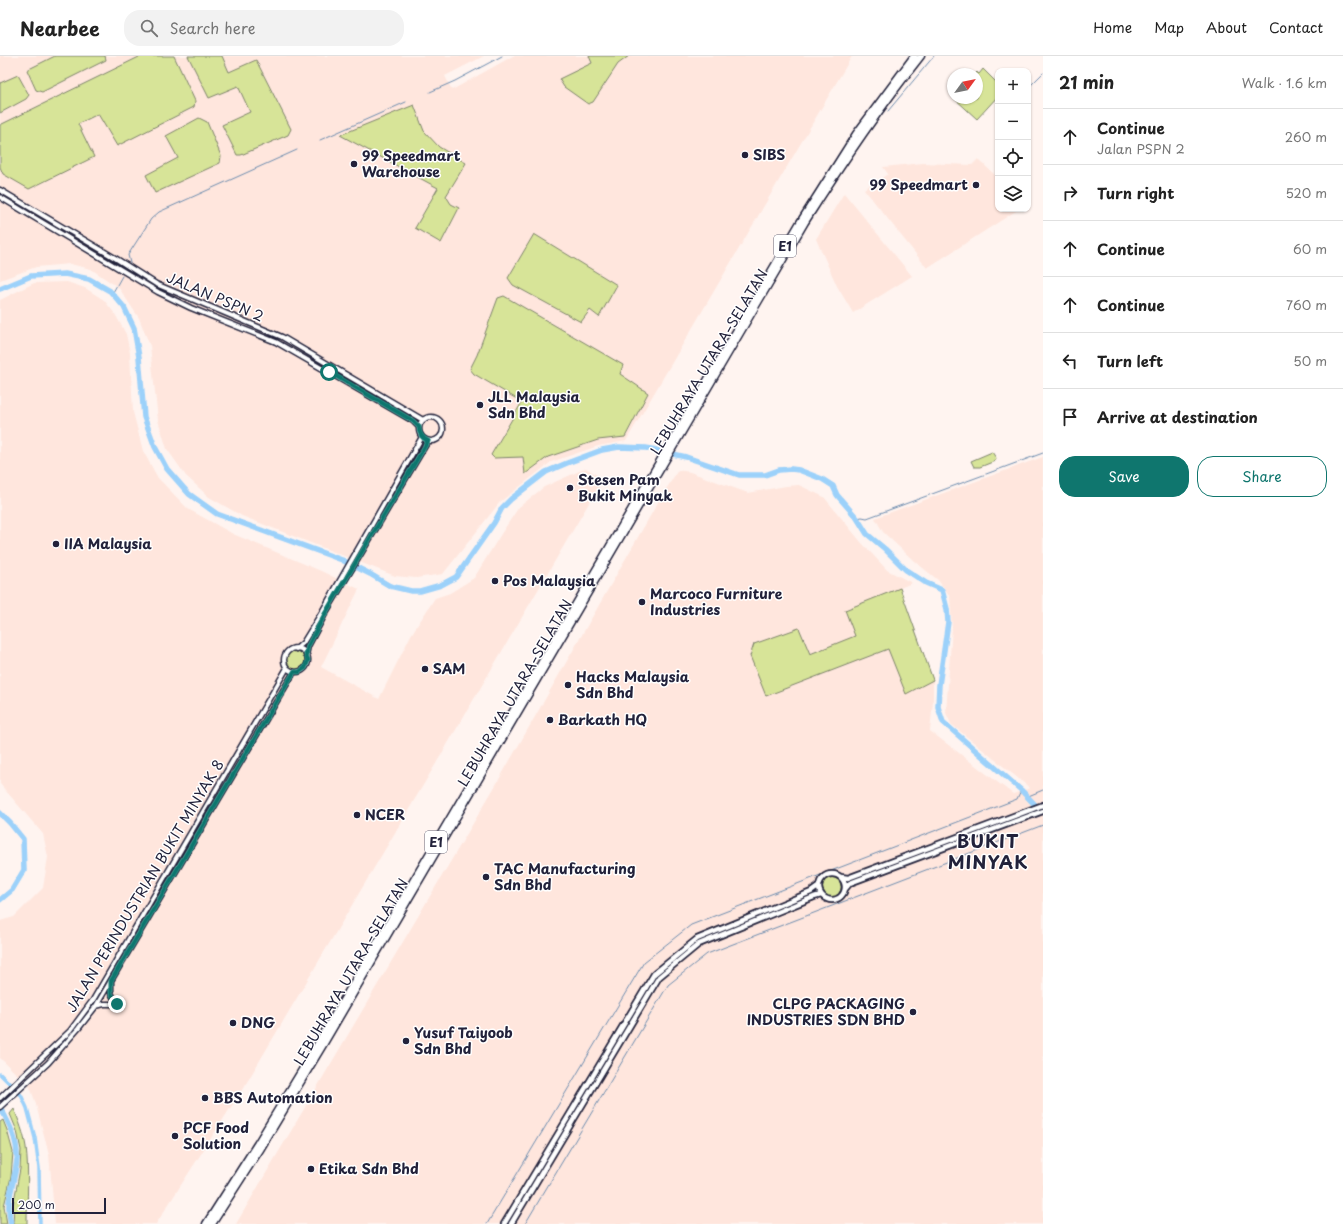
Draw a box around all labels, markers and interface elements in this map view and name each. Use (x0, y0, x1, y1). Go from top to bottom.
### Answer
search box (124, 10, 404, 46)
text: Nearbee (20, 14, 100, 42)
text: Search here (170, 16, 255, 39)
icon: search (138, 17, 160, 39)
text: Home (1093, 17, 1132, 38)
text: Map (1154, 17, 1184, 38)
text: About (1206, 17, 1247, 38)
text: Contact (1269, 17, 1323, 38)
north arrow (947, 68, 983, 104)
map controls (995, 68, 1031, 212)
button: + (995, 68, 1031, 104)
text: 21 min (1059, 69, 1114, 95)
text: Walk · 1.6 km (1242, 73, 1327, 92)
button: − (995, 104, 1031, 140)
text: Continue (1097, 116, 1165, 139)
icon: ahead (1059, 126, 1081, 148)
text: 260 m (1285, 127, 1327, 146)
text: Jalan PSPN 2 (1097, 139, 1185, 158)
button: locate (995, 140, 1031, 176)
place label: SIBS (753, 144, 785, 165)
place label: 99 Speedmart Warehouse (362, 145, 461, 182)
marker: SIBS (740, 150, 750, 160)
marker: 99 Speedmart Warehouse (349, 159, 359, 169)
place label: 99 Speedmart (870, 174, 968, 195)
button: layers (995, 176, 1031, 212)
marker: 99 Speedmart (971, 180, 981, 190)
text: Turn right (1097, 181, 1174, 204)
icon: right (1059, 182, 1081, 204)
text: 520 m (1285, 183, 1327, 202)
road number: E1 (774, 235, 796, 257)
text: Continue (1097, 237, 1165, 260)
icon: ahead (1059, 238, 1081, 260)
text: 60 m (1293, 239, 1327, 258)
street label: LEBUHRAYA UTARA–SELATAN (645, 265, 772, 459)
street label: JALAN PSPN 2 (163, 267, 267, 327)
text: Continue (1097, 293, 1165, 316)
icon: ahead (1059, 294, 1081, 316)
text: 760 m (1286, 295, 1327, 314)
text: Turn left (1097, 349, 1163, 372)
icon: left (1059, 350, 1081, 372)
text: 50 m (1293, 351, 1327, 370)
route start (320, 363, 338, 381)
place label: JLL Malaysia Sdn Bhd (488, 386, 580, 423)
marker: JLL Malaysia Sdn Bhd (475, 400, 485, 410)
text: Arrive at destination (1097, 405, 1258, 428)
icon: arrive (1059, 406, 1081, 428)
button: Save (1059, 456, 1189, 497)
button: Share (1197, 456, 1327, 497)
place label: Stesen Pam Bukit Minyak (578, 469, 673, 506)
marker: Stesen Pam Bukit Minyak (565, 483, 575, 493)
place label: IIA Malaysia (64, 533, 152, 554)
marker: IIA Malaysia (51, 539, 61, 549)
place label: Pos Malaysia (503, 570, 596, 591)
marker: Pos Malaysia (490, 576, 500, 586)
place label: Marcoco Furniture Industries (650, 583, 783, 620)
street label: LEBUHRAYA UTARA–SELATAN (452, 595, 577, 790)
marker: Marcoco Furniture Industries (637, 597, 647, 607)
place label: SAM (433, 658, 465, 679)
marker: SAM (420, 664, 430, 674)
place label: Hacks Malaysia Sdn Bhd (576, 666, 690, 703)
marker: Hacks Malaysia Sdn Bhd (563, 680, 573, 690)
place label: Barkath HQ (558, 709, 647, 730)
marker: Barkath HQ (545, 715, 555, 725)
street label: JALAN PERINDUSTRIAN BUKIT MINYAK 8 (61, 755, 229, 1016)
place label: NCER (365, 804, 405, 825)
marker: NCER (352, 810, 362, 820)
district label: BUKIT MINYAK (948, 827, 1028, 875)
road number: E1 (425, 831, 447, 853)
place label: TAC Manufacturing Sdn Bhd (494, 858, 635, 895)
marker: TAC Manufacturing Sdn Bhd (481, 872, 491, 882)
street label: LEBUHRAYA UTARA–SELATAN (288, 874, 413, 1069)
place label: CLPG PACKAGING INDUSTRIES SDN BHD (747, 993, 905, 1030)
route end (108, 995, 126, 1013)
marker: CLPG PACKAGING INDUSTRIES SDN BHD (908, 1007, 918, 1017)
place label: DNG (241, 1012, 275, 1033)
marker: DNG (228, 1018, 238, 1028)
place label: Yusuf Taiyoob Sdn Bhd (414, 1022, 513, 1059)
marker: Yusuf Taiyoob Sdn Bhd (401, 1036, 411, 1046)
place label: BBS Automation (213, 1087, 333, 1108)
marker: BBS Automation (200, 1093, 210, 1103)
place label: PCF Food Solution (183, 1117, 249, 1154)
marker: PCF Food Solution (170, 1131, 180, 1141)
place label: Etika Sdn Bhd (319, 1158, 419, 1179)
marker: Etika Sdn Bhd (306, 1164, 316, 1174)
scale bar (12, 1196, 106, 1215)
text: 200 m (18, 1196, 55, 1213)

